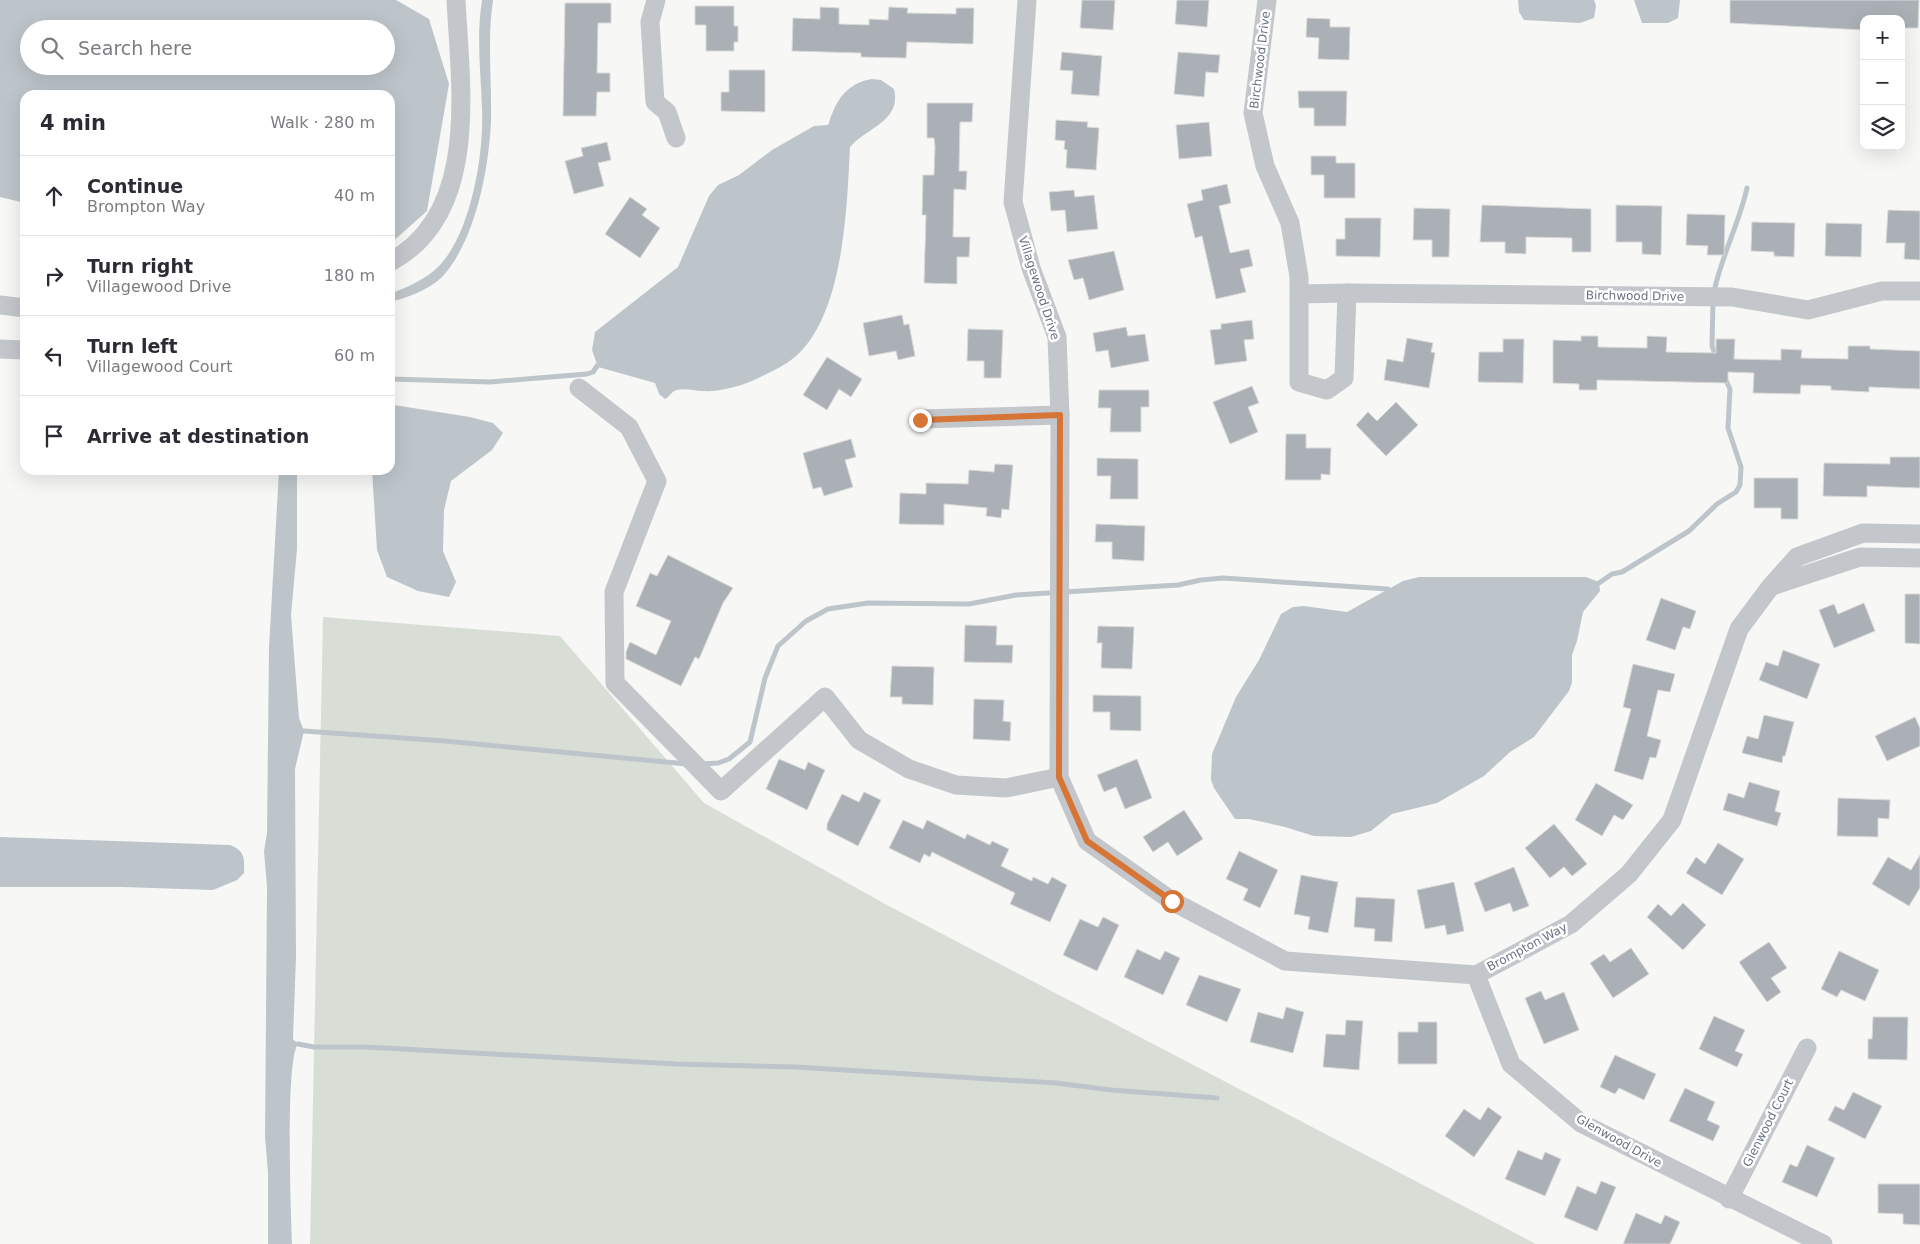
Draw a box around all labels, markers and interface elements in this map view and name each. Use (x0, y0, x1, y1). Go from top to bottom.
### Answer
street label: Birchwood Drive (1247, 10, 1273, 110)
map controls (1860, 15, 1905, 150)
button: + (1860, 15, 1905, 60)
search box (20, 20, 395, 75)
icon: search (38, 34, 66, 62)
text: Search here (78, 37, 192, 59)
button: − (1860, 60, 1905, 105)
button: layers (1860, 105, 1905, 150)
text: 4 min (40, 111, 106, 135)
text: Walk · 280 m (270, 113, 375, 132)
text: Continue (87, 175, 183, 197)
icon: ahead (40, 182, 68, 210)
text: 40 m (334, 186, 375, 205)
text: Brompton Way (87, 197, 205, 216)
street label: Villagewood Drive (1016, 234, 1062, 342)
text: Turn right (87, 255, 193, 277)
icon: right (40, 262, 68, 290)
text: 180 m (324, 266, 375, 285)
text: Villagewood Drive (87, 277, 231, 296)
street label: Birchwood Drive (1586, 288, 1684, 304)
text: Turn left (87, 335, 178, 357)
icon: left (40, 342, 68, 370)
text: 60 m (334, 346, 375, 365)
text: Villagewood Court (87, 357, 233, 376)
route end (909, 409, 932, 432)
icon: arrive (40, 422, 68, 450)
text: Arrive at destination (87, 425, 309, 447)
route start (1161, 890, 1184, 913)
street label: Brompton Way (1485, 920, 1569, 974)
street label: Glenwood Court (1740, 1077, 1796, 1169)
street label: Glenwood Drive (1574, 1112, 1664, 1170)

